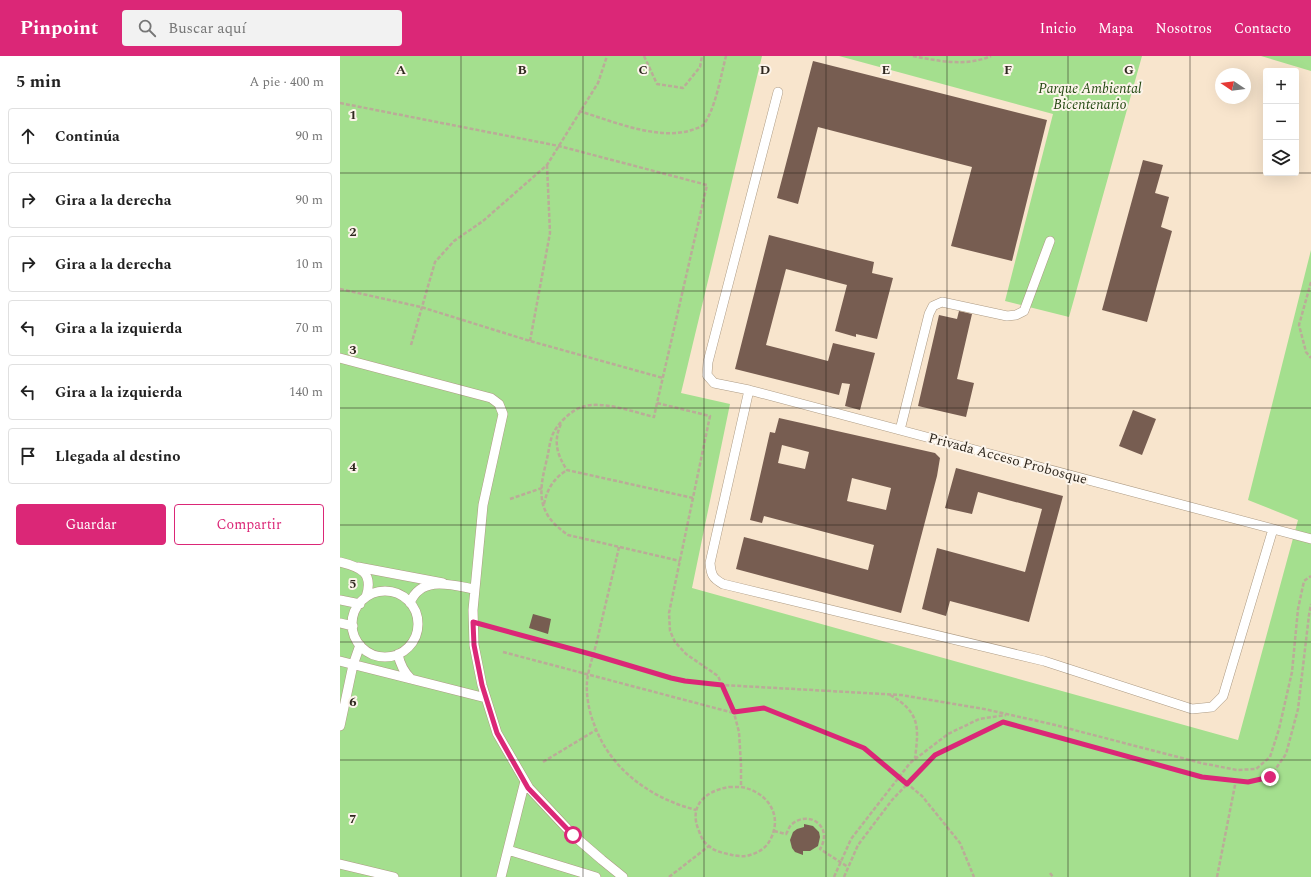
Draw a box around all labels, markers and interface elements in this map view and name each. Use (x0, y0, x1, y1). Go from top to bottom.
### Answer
search box (122, 10, 402, 46)
text: Pinpoint (20, 14, 98, 43)
icon: search (136, 17, 158, 39)
text: Buscar aquí (168, 17, 246, 40)
text: Inicio (1040, 18, 1076, 39)
text: Mapa (1098, 18, 1133, 39)
text: Nosotros (1155, 18, 1212, 39)
text: Contacto (1234, 18, 1291, 39)
text: A (396, 60, 406, 80)
text: B (517, 60, 527, 80)
text: C (638, 60, 648, 80)
text: D (760, 60, 770, 80)
text: E (882, 60, 891, 80)
text: F (1004, 60, 1012, 80)
text: G (1124, 60, 1134, 80)
north arrow (1215, 68, 1251, 104)
map controls (1263, 68, 1299, 176)
button: + (1263, 68, 1299, 104)
text: 5 min (16, 69, 61, 95)
text: A pie · 400 m (250, 72, 324, 92)
park label: Parque Ambiental Bicentenario (1038, 78, 1142, 115)
button: − (1263, 104, 1299, 140)
text: 1 (349, 105, 357, 125)
icon: ahead (17, 125, 39, 147)
text: Continúa (55, 125, 120, 148)
text: 90 m (296, 126, 323, 146)
button: layers (1263, 140, 1299, 176)
icon: right (17, 189, 39, 211)
text: Gira a la derecha (55, 189, 171, 212)
text: 90 m (296, 190, 323, 210)
text: 2 (349, 222, 357, 242)
icon: right (17, 253, 39, 275)
text: Gira a la derecha (55, 253, 171, 276)
text: 10 m (296, 254, 323, 274)
icon: left (17, 317, 39, 339)
text: Gira a la izquierda (55, 317, 182, 340)
text: 70 m (296, 318, 323, 338)
text: 3 (349, 340, 357, 360)
icon: left (17, 381, 39, 403)
text: Gira a la izquierda (55, 381, 182, 404)
text: 140 m (289, 382, 323, 402)
street label: Privada Acceso Probosque (926, 427, 1090, 490)
icon: arrive (17, 445, 39, 467)
text: Llegada al destino (55, 445, 180, 468)
text: 4 (349, 457, 357, 477)
button: Guardar (16, 504, 166, 545)
button: Compartir (174, 504, 324, 545)
text: 5 (349, 574, 357, 594)
text: 6 (349, 692, 357, 712)
route end (1261, 768, 1279, 786)
text: 7 (349, 809, 357, 829)
route start (564, 826, 582, 844)

